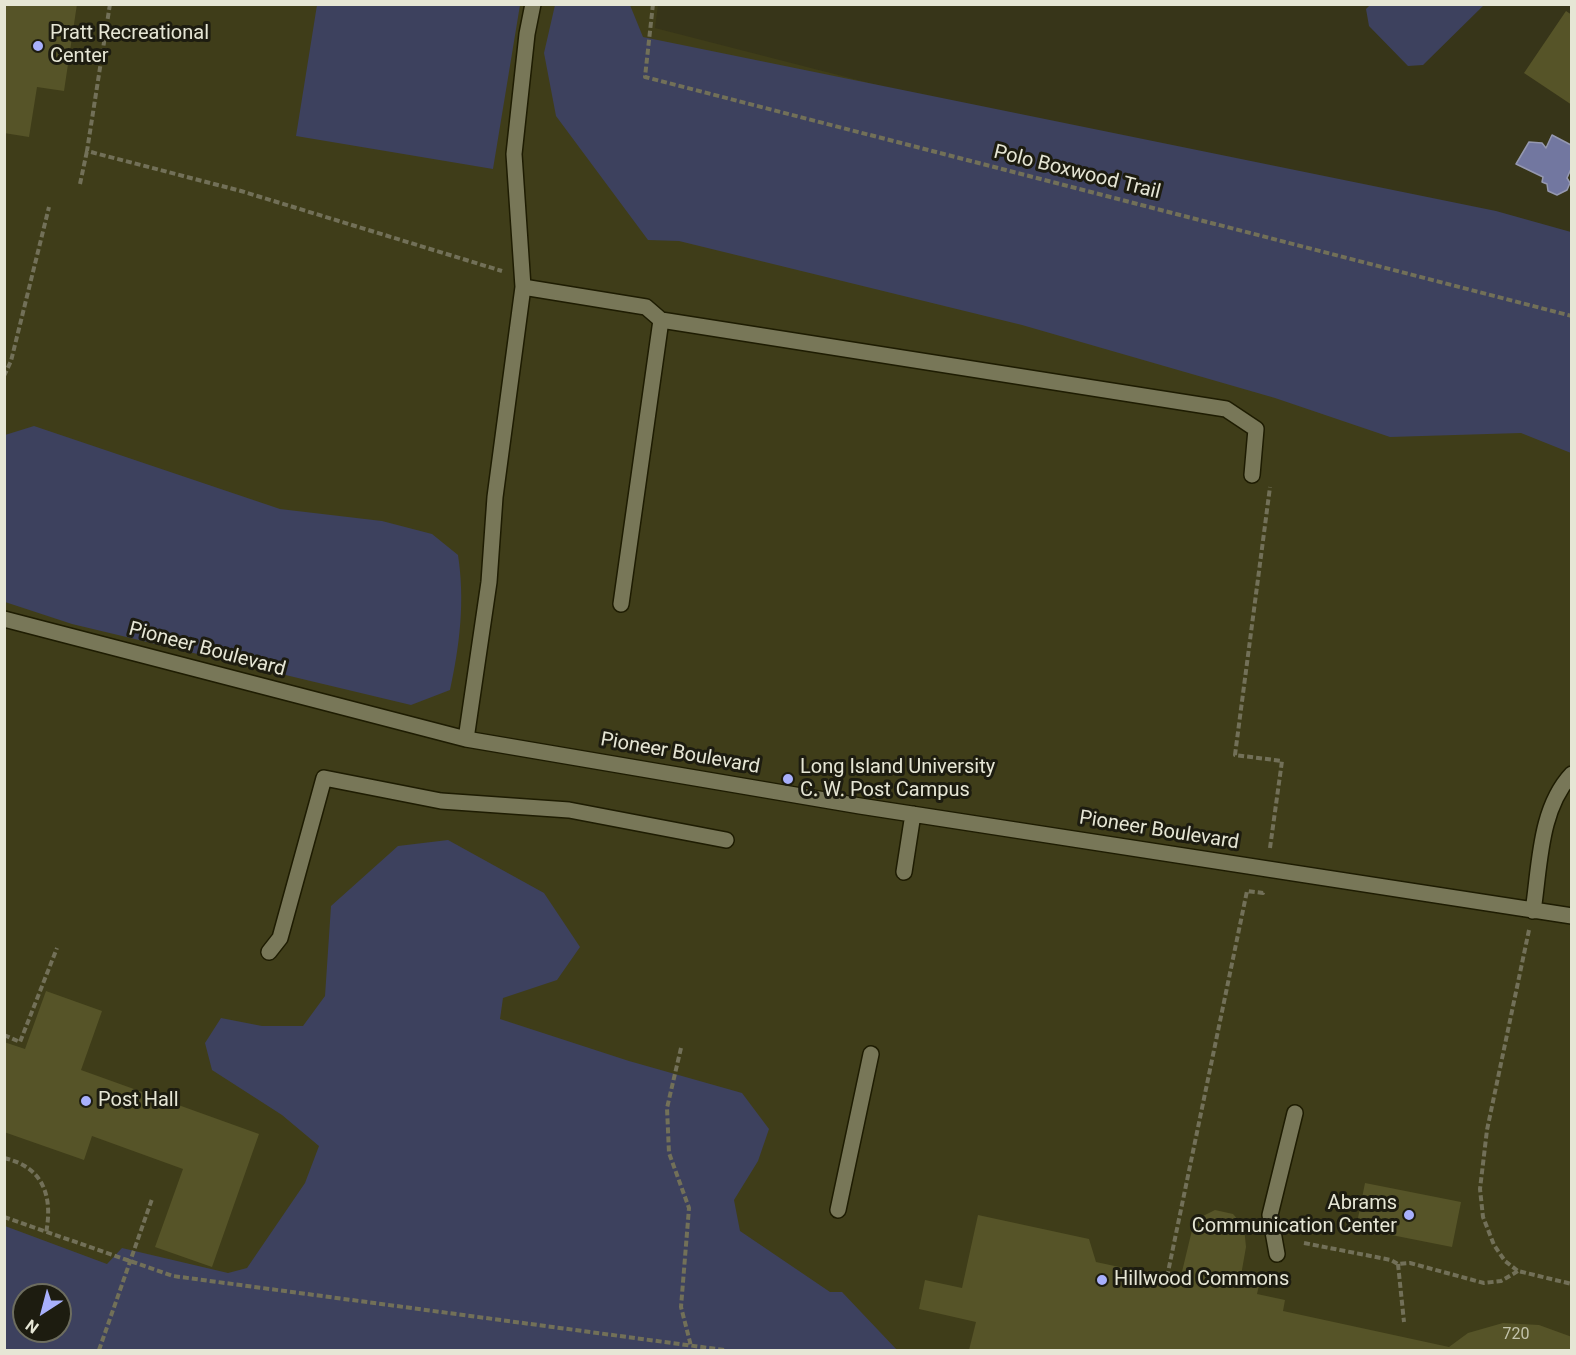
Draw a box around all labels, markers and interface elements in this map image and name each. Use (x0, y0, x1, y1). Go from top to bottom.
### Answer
place label: Pratt Recreational Center (50, 22, 209, 69)
marker: Pratt Recreational Center (31, 39, 45, 53)
street label: Polo Boxwood Trail (991, 141, 1163, 205)
street label: Pioneer Boulevard (126, 618, 288, 682)
street label: Pioneer Boulevard (598, 728, 762, 780)
place label: Long Island University C. W. Post Campus (800, 756, 995, 803)
marker: Long Island University C. W. Post Campus (781, 772, 795, 786)
street label: Pioneer Boulevard (1077, 807, 1241, 855)
place label: Post Hall (98, 1089, 179, 1113)
marker: Post Hall (79, 1094, 93, 1108)
place label: Abrams Communication Center (1192, 1192, 1397, 1239)
marker: Abrams Communication Center (1402, 1208, 1416, 1222)
place label: Hillwood Commons (1114, 1268, 1289, 1292)
marker: Hillwood Commons (1095, 1273, 1109, 1287)
north arrow (12, 1283, 72, 1343)
text: N (22, 1315, 42, 1337)
house number: 720 (1503, 1325, 1529, 1345)

